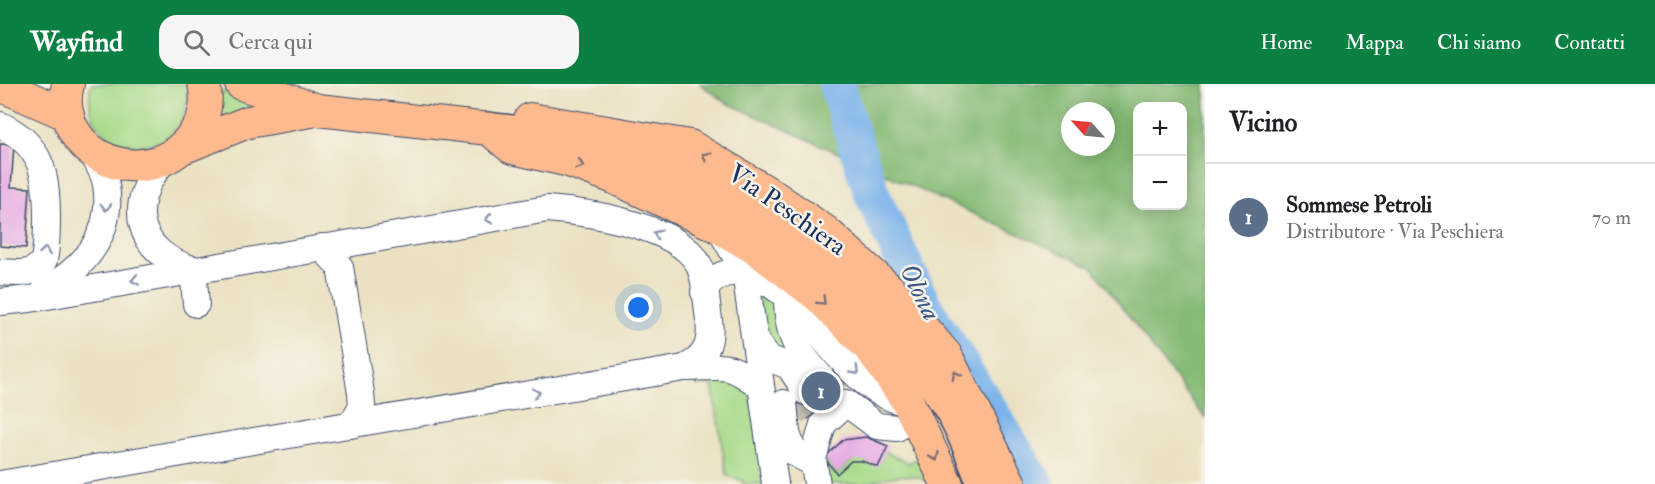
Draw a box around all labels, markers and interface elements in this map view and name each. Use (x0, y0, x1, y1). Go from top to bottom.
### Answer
search box (159, 15, 579, 69)
text: Wayfind (30, 25, 123, 60)
icon: search (180, 26, 213, 59)
text: Cerca qui (228, 28, 313, 56)
text: Home (1260, 29, 1312, 56)
text: Mappa (1345, 29, 1404, 56)
text: Chi siamo (1437, 29, 1521, 56)
text: Contatti (1554, 29, 1625, 56)
north arrow (1061, 102, 1115, 156)
map controls (1133, 102, 1187, 210)
button: + (1133, 102, 1187, 156)
text: Vicino (1229, 107, 1297, 139)
one-way arrow (702, 151, 712, 163)
button: − (1133, 156, 1187, 210)
street label: Via Peschiera (721, 157, 853, 263)
one-way arrow (575, 158, 585, 171)
text: Sommese Petroli (1286, 191, 1432, 219)
one-way arrow (100, 202, 112, 211)
text: 1 (1245, 205, 1252, 230)
text: 70 m (1592, 205, 1631, 230)
one-way arrow (484, 213, 494, 225)
text: Distributore · Via Peschiera (1286, 219, 1504, 244)
one-way arrow (652, 230, 663, 242)
one-way arrow (38, 246, 50, 256)
water label: Olona (892, 258, 948, 326)
one-way arrow (131, 273, 141, 286)
your location (624, 293, 653, 322)
one-way arrow (815, 293, 826, 304)
one-way arrow (848, 365, 859, 375)
pin: 1 (802, 368, 840, 414)
one-way arrow (952, 371, 963, 382)
one-way arrow (531, 387, 541, 400)
one-way arrow (928, 451, 940, 462)

